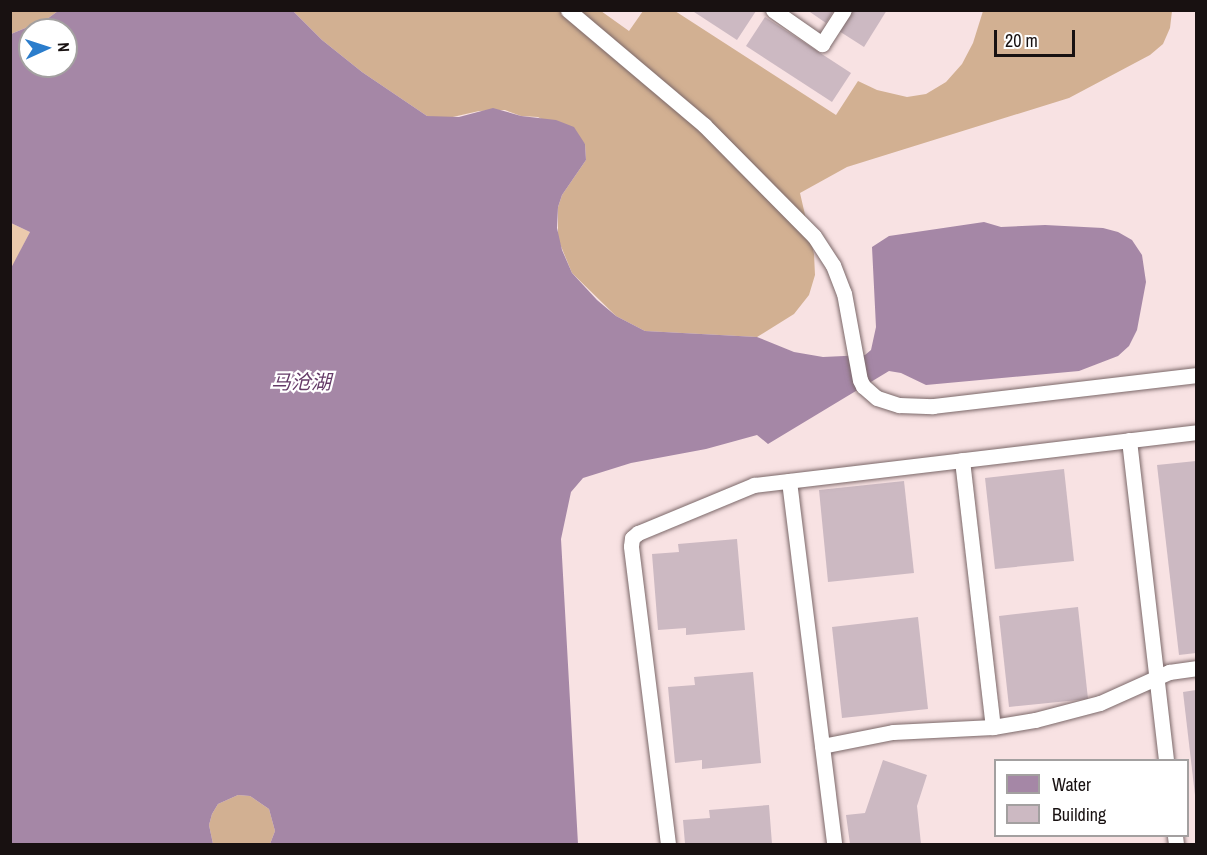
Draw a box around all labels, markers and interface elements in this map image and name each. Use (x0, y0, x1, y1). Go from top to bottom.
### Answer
north arrow (18, 18, 78, 78)
scale bar (997, 18, 1078, 56)
text: 20 m (1005, 28, 1038, 53)
text: N (53, 42, 75, 52)
water label: 马沧湖 (271, 369, 331, 393)
legend (994, 759, 1189, 837)
text: Water (1052, 772, 1091, 797)
text: Building (1052, 802, 1106, 827)

